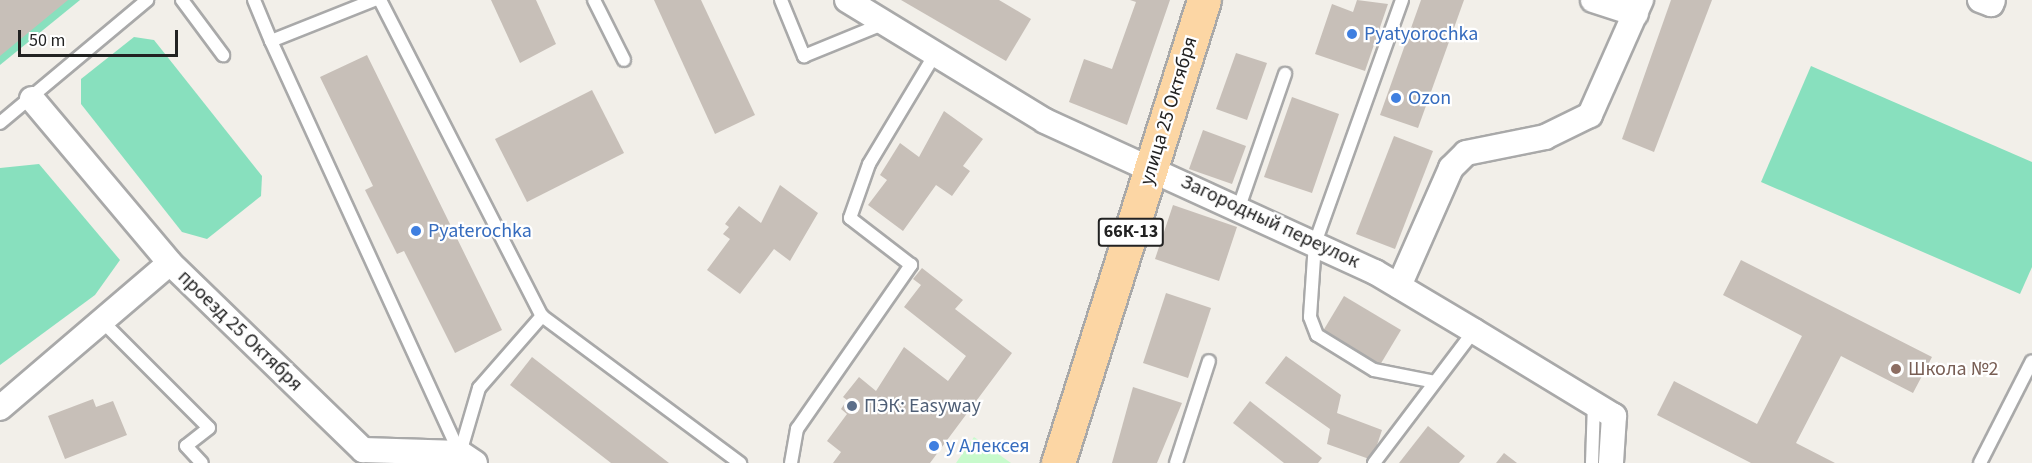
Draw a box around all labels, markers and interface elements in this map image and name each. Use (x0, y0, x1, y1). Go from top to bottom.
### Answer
scale bar (21, 18, 182, 56)
place label: Pyatyorochka (1364, 22, 1478, 46)
marker: Pyatyorochka (1345, 27, 1359, 41)
text: 50 m (29, 28, 65, 53)
street label: улица 25 Октября (1135, 34, 1203, 188)
place label: Ozon (1408, 86, 1451, 110)
marker: Ozon (1389, 91, 1403, 105)
street label: Загородный переулок (1177, 170, 1363, 274)
road number: 66К-13 (1096, 217, 1166, 247)
place label: Pyaterochka (428, 219, 532, 243)
marker: Pyaterochka (409, 224, 423, 238)
street label: проезд 25 Октября (173, 265, 307, 397)
place label: Школа №2 (1908, 357, 1998, 381)
marker: Школа №2 (1889, 362, 1903, 376)
place label: ПЭК: Easyway (864, 394, 981, 418)
marker: ПЭК: Easyway (845, 399, 859, 413)
place label: у Алексея (946, 434, 1030, 458)
marker: у Алексея (927, 439, 941, 453)

